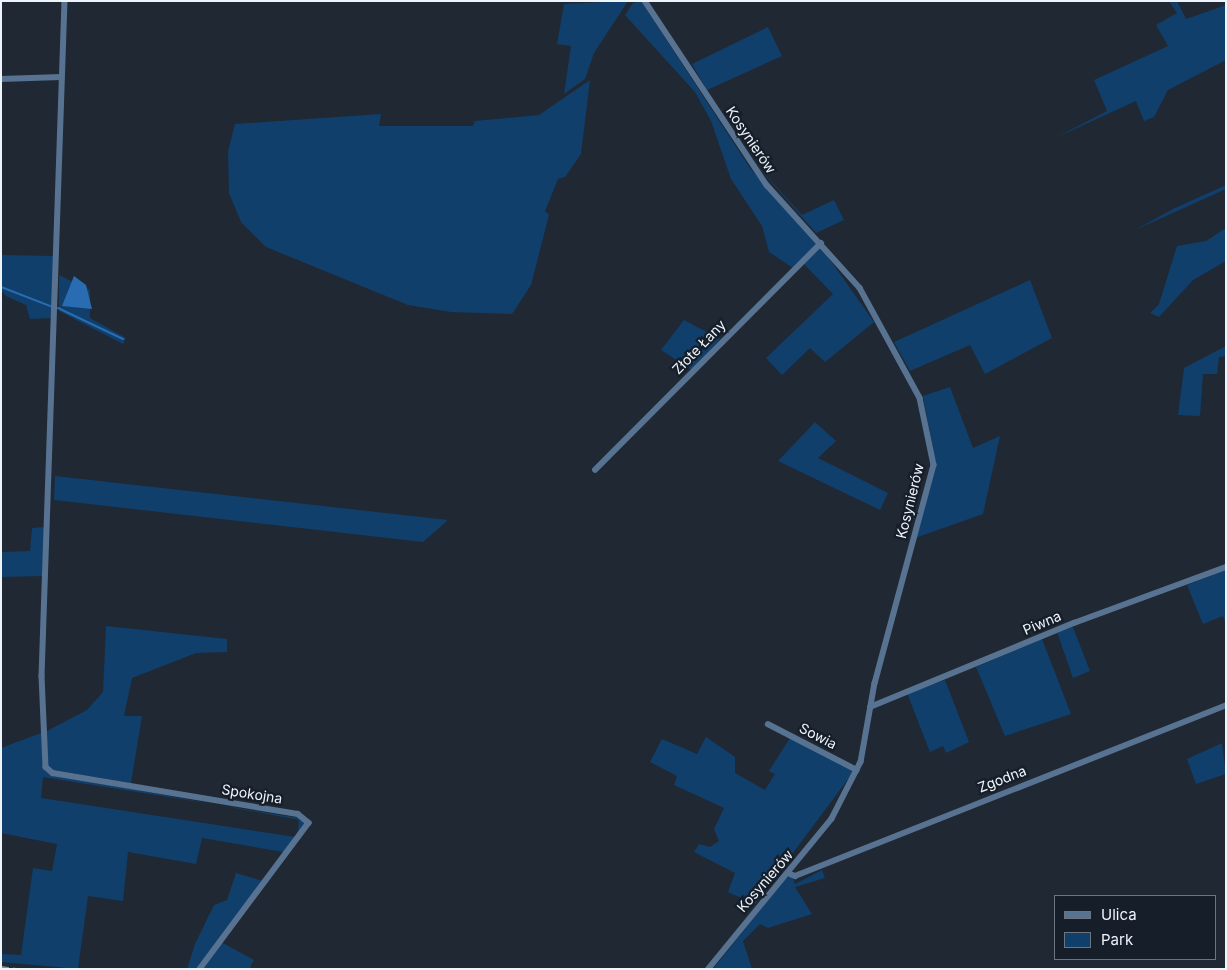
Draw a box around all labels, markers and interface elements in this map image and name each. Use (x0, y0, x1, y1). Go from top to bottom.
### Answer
street label: Kosynierów (723, 103, 779, 177)
street label: Złote Łany (669, 316, 729, 378)
street label: Kosynierów (893, 462, 927, 540)
street label: Piwna (1020, 607, 1064, 639)
street label: Sowia (796, 719, 840, 753)
street label: Zgodna (975, 762, 1029, 796)
street label: Spokojna (220, 781, 284, 807)
street label: Kosynierów (733, 846, 797, 916)
legend (1054, 895, 1217, 960)
text: Ulica (1101, 905, 1137, 924)
text: Park (1101, 930, 1133, 949)

